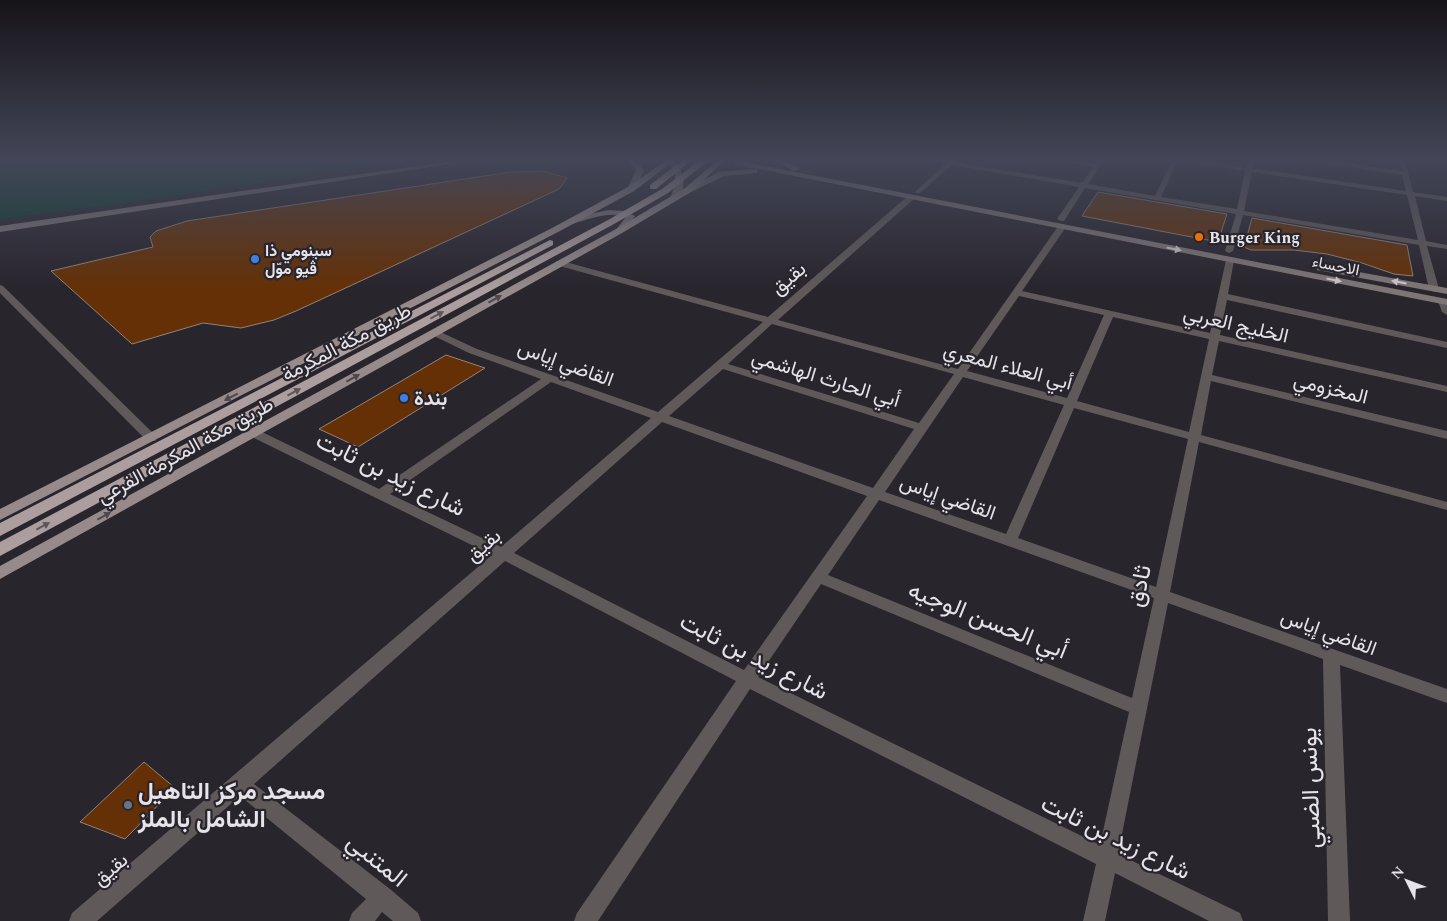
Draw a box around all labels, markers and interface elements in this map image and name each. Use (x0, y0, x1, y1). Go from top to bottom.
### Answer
place label: Burger King (1209, 226, 1300, 250)
marker: Burger King (1193, 231, 1205, 243)
place label: سينومي ذا ڤيو موّل (265, 239, 332, 281)
one-way arrow (1167, 245, 1183, 253)
street label: الاحساء (1310, 250, 1362, 282)
marker: سينومي ذا ڤيو موّل (249, 253, 261, 265)
street label: بقيق (764, 255, 813, 303)
one-way arrow (1326, 276, 1341, 284)
one-way arrow (1391, 278, 1407, 286)
one-way arrow (488, 295, 503, 303)
street label: طريق مكة المكرمة (276, 296, 417, 390)
street label: الخليج العربي (1180, 298, 1291, 353)
one-way arrow (430, 311, 445, 319)
street label: القاضي إياس (513, 333, 618, 396)
street label: أبي العلاء المعري (940, 335, 1076, 400)
street label: أبي الحارث الهاشمي (748, 342, 904, 417)
street label: المخزومي (1290, 365, 1371, 414)
one-way arrow (347, 374, 360, 383)
place label: بندة (414, 384, 447, 414)
one-way arrow (287, 387, 301, 396)
street label: طريق مكة المكرمة الفرعي (92, 390, 280, 513)
marker: بندة (398, 392, 410, 404)
one-way arrow (223, 393, 238, 402)
street label: شارع زيد بن ثابت (310, 423, 472, 527)
street label: القاضي إياس (895, 467, 1000, 529)
one-way arrow (97, 512, 111, 520)
one-way arrow (36, 522, 50, 531)
street label: بقيق (459, 522, 508, 570)
street label: ثادق (1118, 562, 1162, 610)
street label: أبي الحسن الوجيه (902, 573, 1073, 669)
street label: القاضي إياس (1276, 602, 1381, 665)
street label: شارع زيد بن ثابت (673, 604, 834, 710)
street label: يونس الضبي (1291, 727, 1331, 849)
place label: مسجد مركز التاهيل الشامل بالملز (137, 774, 325, 838)
street label: شارع زيد بن ثابت (1035, 786, 1197, 890)
marker: مسجد مركز التاهيل الشامل بالملز (122, 799, 134, 811)
street label: المتنبي (338, 825, 415, 897)
street label: بقيق (86, 846, 135, 894)
north arrow (1382, 856, 1432, 906)
text: N (1386, 861, 1409, 884)

